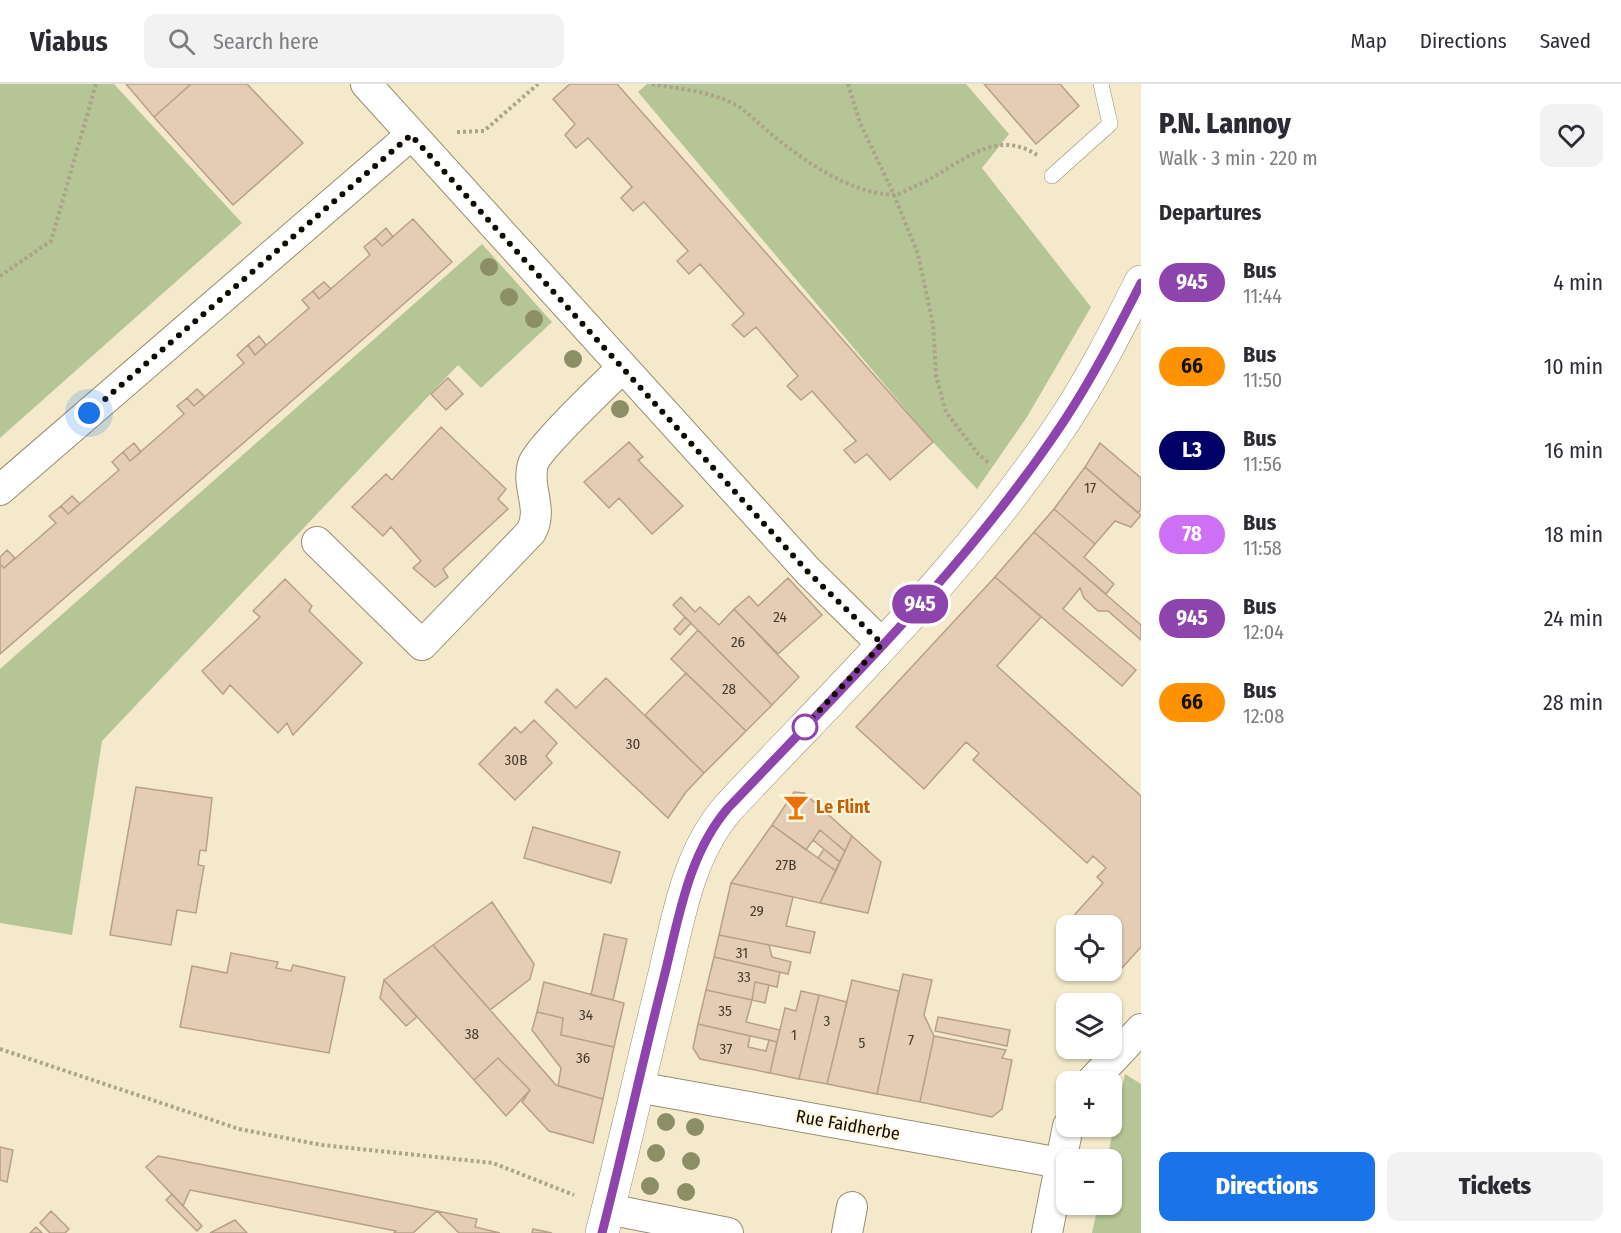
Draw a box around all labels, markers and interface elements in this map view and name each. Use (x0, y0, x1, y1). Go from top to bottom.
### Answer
search box (144, 14, 564, 68)
text: Viabus (30, 25, 108, 58)
icon: search (165, 25, 198, 58)
text: Search here (213, 28, 319, 55)
text: Map (1350, 28, 1387, 54)
text: Directions (1420, 28, 1507, 54)
text: Saved (1540, 28, 1591, 54)
button: heart (1540, 104, 1603, 167)
text: P.N. Lannoy (1159, 107, 1291, 140)
text: Walk · 3 min · 220 m (1159, 146, 1318, 170)
text: Departures (1159, 199, 1261, 226)
text: Bus (1243, 257, 1276, 284)
text: 945 (1176, 269, 1208, 295)
text: 4 min (1553, 269, 1603, 296)
text: 11:44 (1243, 284, 1282, 308)
text: Bus (1243, 341, 1276, 368)
text: 66 (1181, 353, 1203, 379)
text: 10 min (1544, 353, 1603, 380)
text: 11:50 (1243, 368, 1282, 392)
your location (74, 398, 104, 428)
text: Bus (1243, 425, 1276, 452)
text: L3 (1182, 437, 1202, 463)
text: 16 min (1544, 437, 1603, 464)
text: 11:56 (1243, 452, 1282, 476)
house number: 17 (1084, 479, 1096, 497)
text: Bus (1243, 509, 1276, 536)
text: 78 (1182, 521, 1202, 547)
text: 18 min (1544, 521, 1603, 548)
text: 11:58 (1243, 536, 1282, 560)
line badge: 945 (886, 584, 954, 624)
text: 945 (904, 591, 936, 617)
text: Bus (1243, 593, 1276, 620)
text: 945 (1176, 605, 1208, 631)
text: 24 min (1544, 605, 1603, 632)
house number: 24 (773, 608, 787, 626)
text: 12:04 (1243, 620, 1284, 644)
house number: 26 (731, 633, 745, 651)
text: Bus (1243, 677, 1276, 704)
house number: 28 (722, 680, 736, 698)
text: 66 (1181, 689, 1203, 715)
text: 28 min (1543, 689, 1603, 716)
text: 12:08 (1243, 704, 1284, 728)
unlabelled marker (792, 714, 818, 740)
house number: 30 (626, 735, 640, 753)
house number: 30B (505, 751, 527, 769)
bar icon: Le Flint (781, 792, 811, 822)
place label: Le Flint (816, 796, 871, 818)
house number: 27B (776, 856, 796, 874)
house number: 29 (750, 902, 764, 920)
map controls (1056, 915, 1122, 1215)
button: locate (1056, 915, 1122, 981)
house number: 31 (736, 944, 748, 962)
house number: 33 (737, 968, 751, 986)
button: layers (1056, 993, 1122, 1059)
house number: 35 (718, 1002, 732, 1020)
house number: 34 (579, 1006, 593, 1024)
house number: 3 (824, 1012, 831, 1030)
house number: 38 (465, 1025, 479, 1043)
house number: 1 (791, 1026, 797, 1044)
house number: 7 (908, 1031, 914, 1049)
house number: 5 (859, 1034, 866, 1052)
house number: 37 (720, 1040, 732, 1058)
house number: 36 (576, 1049, 590, 1067)
button: + (1056, 1071, 1122, 1137)
street label: Rue Faidherbe (794, 1105, 902, 1145)
button: − (1056, 1149, 1122, 1215)
button: Directions (1159, 1152, 1375, 1221)
button: Tickets (1387, 1152, 1603, 1221)

